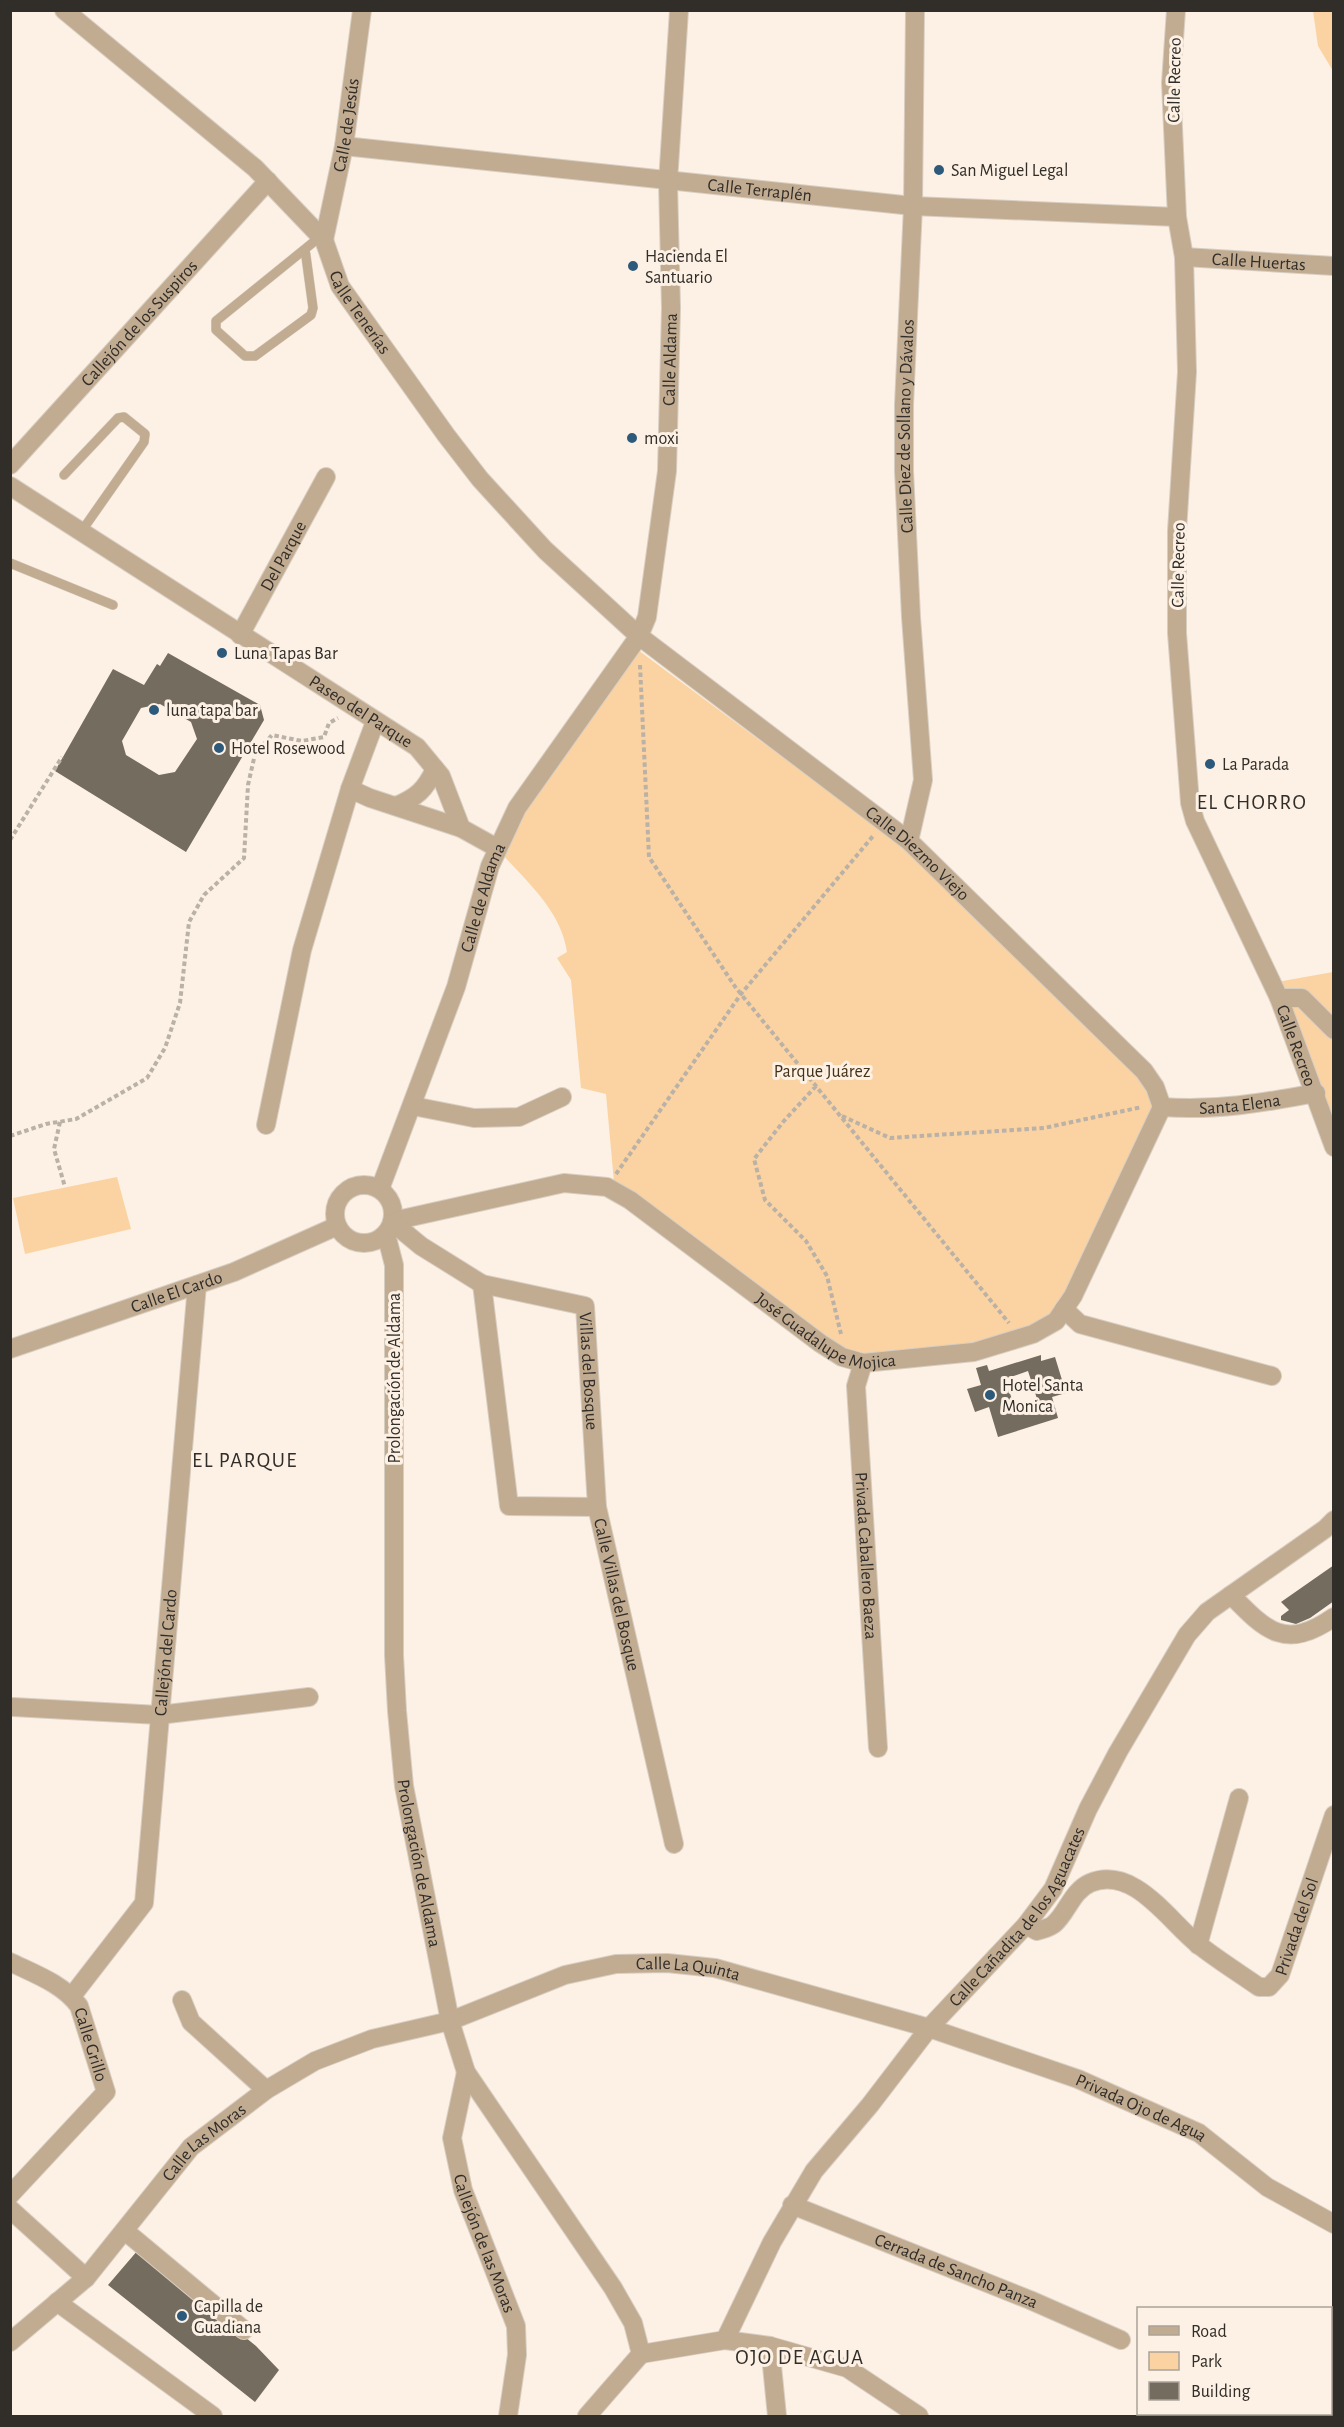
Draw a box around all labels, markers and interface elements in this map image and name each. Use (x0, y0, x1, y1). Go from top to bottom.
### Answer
street label: Calle Recreo (1165, 37, 1185, 123)
street label: Calle de Jesús (331, 77, 363, 174)
place label: San Miguel Legal (951, 162, 1068, 180)
marker: San Miguel Legal (932, 163, 946, 177)
street label: Calle Terraplén (706, 176, 813, 205)
place label: Hacienda El Santuario (645, 248, 728, 287)
street label: Calle Huertas (1211, 251, 1306, 274)
street label: Callejón de los Suspiros (78, 257, 201, 390)
marker: Hacienda El Santuario (626, 259, 640, 273)
street label: Calle Tenerías (325, 269, 393, 358)
street label: Calle Aldama (661, 313, 681, 406)
street label: Calle Diez de Sollano y Dávalos (896, 319, 918, 534)
place label: moxi (644, 430, 679, 448)
marker: moxi (625, 431, 639, 445)
street label: Del Parque (258, 518, 310, 595)
street label: Calle Recreo (1169, 522, 1189, 608)
place label: Luna Tapas Bar (234, 645, 338, 663)
marker: Luna Tapas Bar (215, 646, 229, 660)
street label: Paseo del Parque (306, 672, 415, 752)
place label: luna tapa bar (166, 702, 258, 720)
marker: luna tapa bar (147, 703, 161, 717)
place label: Hotel Rosewood (231, 740, 345, 758)
marker: Hotel Rosewood (212, 741, 226, 755)
place label: La Parada (1222, 756, 1289, 774)
marker: La Parada (1203, 757, 1217, 771)
district label: EL CHORRO (1197, 792, 1307, 813)
street label: Calle Diezmo Viejo (862, 803, 972, 905)
street label: Calle de Aldama (458, 841, 509, 955)
street label: Calle Recreo (1272, 1003, 1319, 1089)
park label: Parque Juárez (774, 1063, 870, 1081)
street label: Santa Elena (1199, 1092, 1282, 1118)
street label: Calle El Cardo (129, 1269, 225, 1317)
street label: José Guadalupe Mojica (752, 1290, 897, 1373)
street label: Prolongación de Aldama (386, 1293, 404, 1463)
street label: Villas del Bosque (575, 1312, 600, 1431)
place label: Hotel Santa Monica (1002, 1377, 1084, 1416)
marker: Hotel Santa Monica (983, 1388, 997, 1402)
district label: EL PARQUE (192, 1450, 298, 1471)
street label: Privada Caballero Baeza (851, 1471, 879, 1640)
street label: Calle Villas del Bosque (590, 1517, 642, 1673)
street label: Callejón del Cardo (152, 1588, 181, 1717)
street label: Prolongación de Aldama (393, 1778, 443, 1949)
street label: Calle Cañadita de los Aguacates (946, 1825, 1089, 2011)
street label: Privada del Sol (1272, 1876, 1322, 1978)
street label: Calle La Quinta (636, 1955, 742, 1985)
street label: Calle Grillo (70, 2006, 110, 2084)
street label: Privada Ojo de Agua (1073, 2071, 1210, 2146)
street label: Calle Las Moras (159, 2101, 250, 2185)
street label: Callejón de las Moras (450, 2173, 518, 2316)
street label: Cerrada de Sancho Panza (872, 2231, 1040, 2312)
place label: Capilla de Guadiana (194, 2298, 263, 2337)
legend (1137, 2307, 1332, 2415)
marker: Capilla de Guadiana (175, 2309, 189, 2323)
text: Road (1191, 2323, 1227, 2341)
district label: OJO DE AGUA (735, 2347, 865, 2368)
text: Park (1191, 2353, 1223, 2371)
text: Building (1191, 2383, 1251, 2401)

